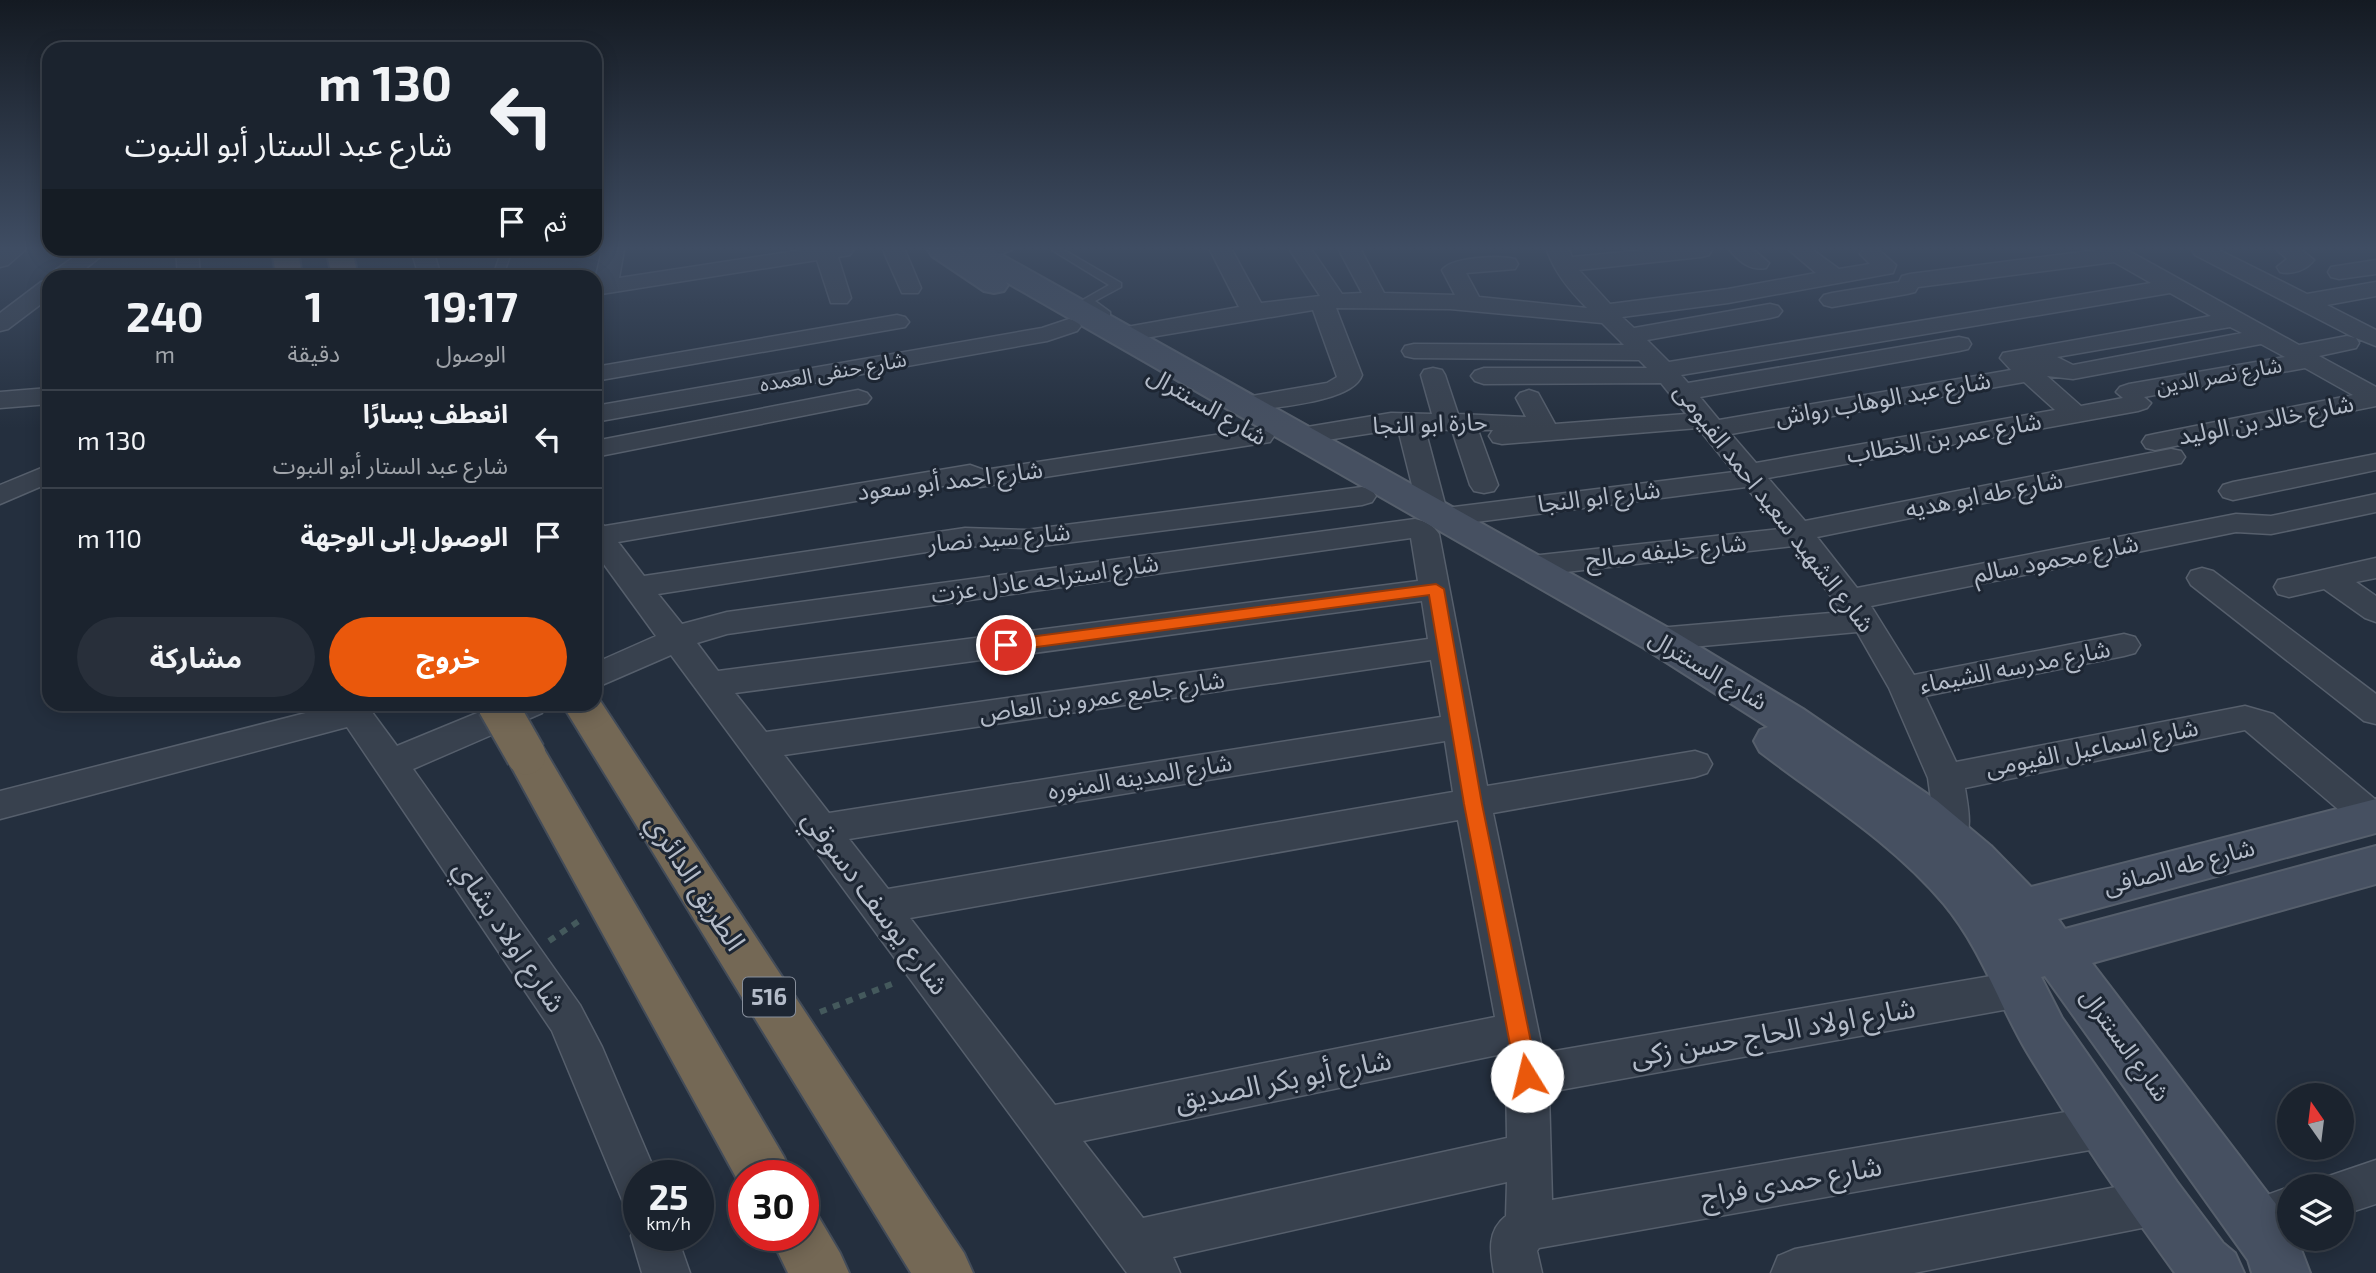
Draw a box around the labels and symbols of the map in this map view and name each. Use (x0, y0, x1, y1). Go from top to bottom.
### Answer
street label: شارع حنفى العمده (757, 345, 909, 400)
street label: شارع نصر الدين (2154, 351, 2284, 402)
street label: شارع السنترال (1141, 359, 1273, 454)
street label: شارع عبد الوهاب رواش (1773, 364, 1993, 435)
street label: شارع الشهيد سعيد احمد الفيومى (1666, 377, 1882, 640)
street label: شارع خالد بن الوليد (2175, 387, 2357, 454)
street label: شارع عمر بن الخطاب (1844, 405, 2044, 472)
street label: حارة ابو النجا (1372, 406, 1488, 440)
street label: شارع احمد أبو سعود (855, 454, 1045, 509)
street label: شارع طه ابو هديه (1903, 464, 2066, 527)
street label: شارع ابو النجا (1536, 474, 1662, 521)
street label: شارع سيد نصار (925, 516, 1072, 561)
street label: شارع خليفه صالح (1584, 527, 1748, 576)
street label: شارع محمود سالم (1971, 527, 2141, 592)
street label: شارع استراحه عادل عزت (929, 547, 1161, 612)
pin (976, 615, 1036, 675)
street label: شارع السنترال (1642, 622, 1773, 719)
street label: شارع مدرسه الشيماء (1917, 633, 2113, 702)
street label: شارع جامع عمرو بن العاص (977, 664, 1227, 731)
street label: شارع اسماعيل الفيومى (1983, 712, 2201, 785)
street label: شارع المدينه المنوره (1046, 747, 1235, 808)
street label: شارع يوسف دسوقي (792, 802, 957, 1004)
street label: الطريق الدائري (635, 806, 754, 959)
street label: شارع طه الصافى (2100, 831, 2259, 904)
street label: شارع اولاد بشاي (443, 853, 574, 1021)
road number: 516 (743, 978, 795, 1016)
street label: شارع السنترال (2072, 982, 2177, 1109)
street label: شارع اولاد الحاج حسن زكى (1628, 989, 1919, 1078)
position arrow (1490, 1039, 1564, 1113)
street label: شارع أبو بكر الصديق (1172, 1041, 1395, 1122)
north arrow (2277, 1083, 2354, 1160)
street label: شارع حمدى فراج (1698, 1147, 1885, 1218)
speed limit sign: 30 (728, 1160, 819, 1251)

